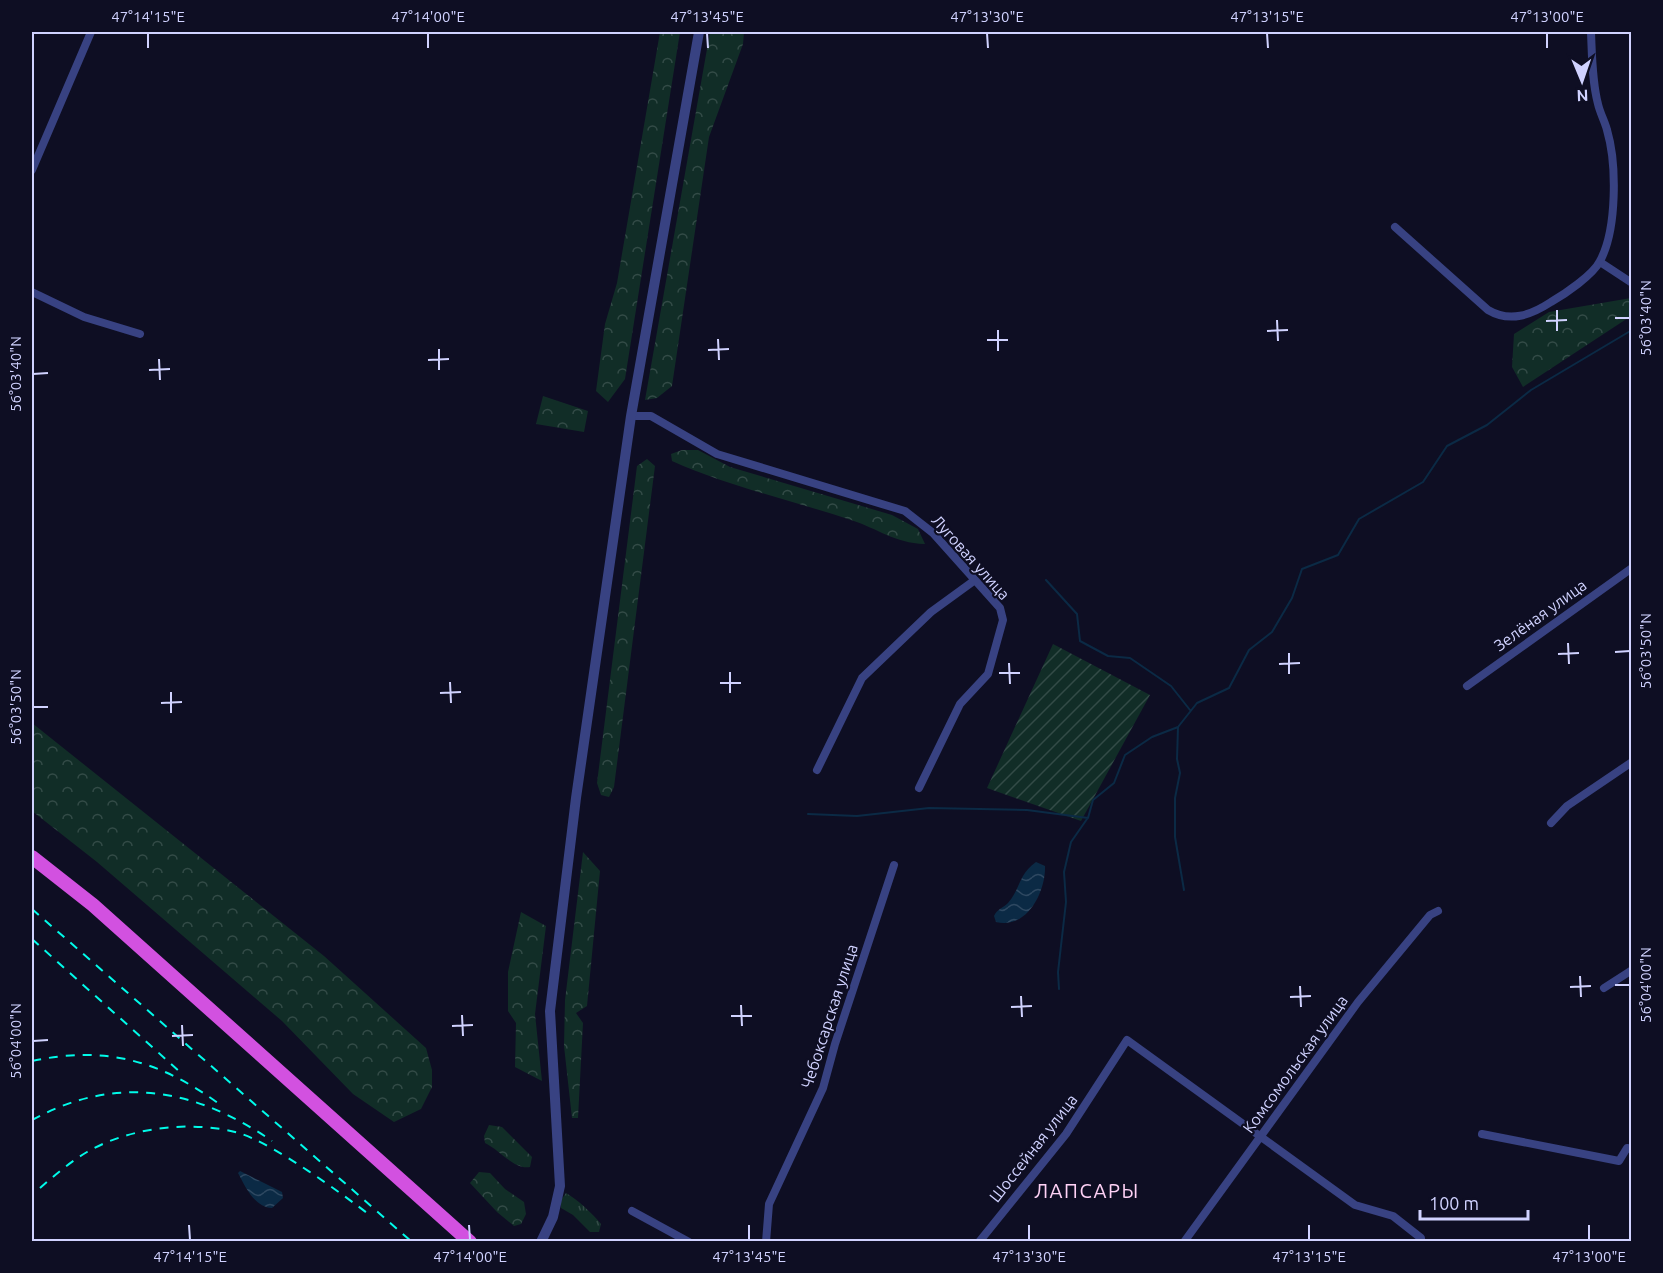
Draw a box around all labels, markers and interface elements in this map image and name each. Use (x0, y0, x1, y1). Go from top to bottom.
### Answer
text: 47°14'15"E (111, 8, 185, 25)
text: 47°14'00"E (391, 8, 465, 25)
text: 47°13'45"E (670, 8, 744, 25)
text: 47°13'30"E (950, 8, 1024, 25)
text: 47°13'15"E (1230, 8, 1304, 25)
text: 47°13'00"E (1510, 8, 1584, 25)
north arrow (1552, 51, 1612, 111)
text: N (1576, 87, 1589, 105)
text: 56°03'40"N (1637, 280, 1654, 356)
text: 56°03'40"N (7, 336, 24, 412)
street label: Луговая улица (928, 511, 1014, 603)
street label: Зелёная улица (1490, 575, 1590, 655)
text: 56°03'50"N (1637, 613, 1654, 689)
text: 56°03'50"N (7, 669, 24, 745)
street label: Чебоксарская улица (797, 942, 861, 1090)
text: 56°04'00"N (1637, 947, 1654, 1023)
street label: Комсомольская улица (1239, 992, 1351, 1136)
text: 56°04'00"N (7, 1003, 24, 1079)
street label: Шоссейная улица (985, 1091, 1081, 1205)
district label: ЛАПСАРЫ (1034, 1179, 1140, 1202)
scale bar (1420, 1183, 1528, 1221)
text: 100 m (1429, 1193, 1479, 1213)
text: 47°14'15"E (153, 1248, 227, 1265)
text: 47°14'00"E (433, 1248, 507, 1265)
text: 47°13'45"E (712, 1248, 786, 1265)
text: 47°13'30"E (992, 1248, 1066, 1265)
text: 47°13'15"E (1272, 1248, 1346, 1265)
text: 47°13'00"E (1552, 1248, 1626, 1265)

